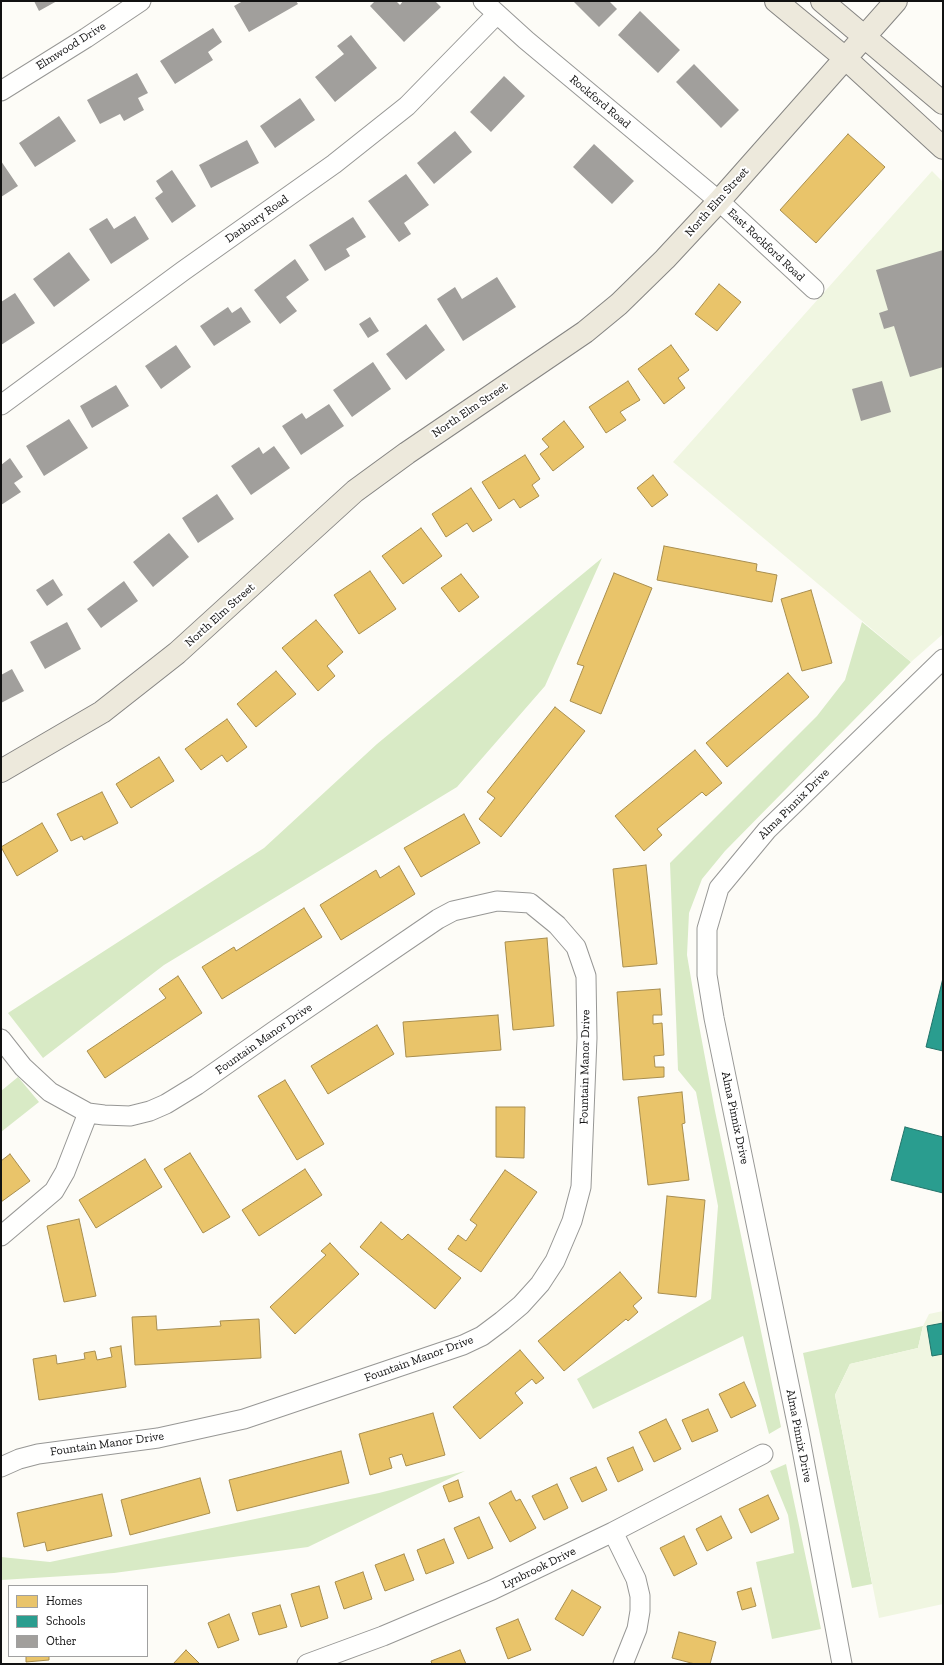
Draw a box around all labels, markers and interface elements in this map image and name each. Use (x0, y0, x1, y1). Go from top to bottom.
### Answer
street label: Elmwood Drive (34, 19, 108, 73)
street label: Rockford Road (567, 72, 633, 132)
street label: North Elm Street (682, 164, 752, 240)
street label: Danbury Road (223, 192, 291, 246)
street label: East Rockford Road (724, 205, 808, 285)
street label: North Elm Street (429, 379, 511, 441)
street label: North Elm Street (182, 580, 258, 650)
street label: Alma Pinnix Drive (756, 766, 832, 842)
street label: Fountain Manor Drive (213, 1000, 315, 1078)
street label: Fountain Manor Drive (577, 1010, 593, 1124)
street label: Alma Pinnix Drive (718, 1070, 752, 1166)
street label: Fountain Manor Drive (363, 1333, 475, 1385)
street label: Alma Pinnix Drive (783, 1388, 815, 1484)
street label: Fountain Manor Drive (49, 1429, 165, 1459)
street label: Lynbrook Drive (500, 1544, 578, 1592)
legend (8, 1585, 148, 1657)
text: Homes (46, 1594, 82, 1608)
text: Schools (46, 1614, 85, 1628)
text: Other (46, 1634, 77, 1648)

